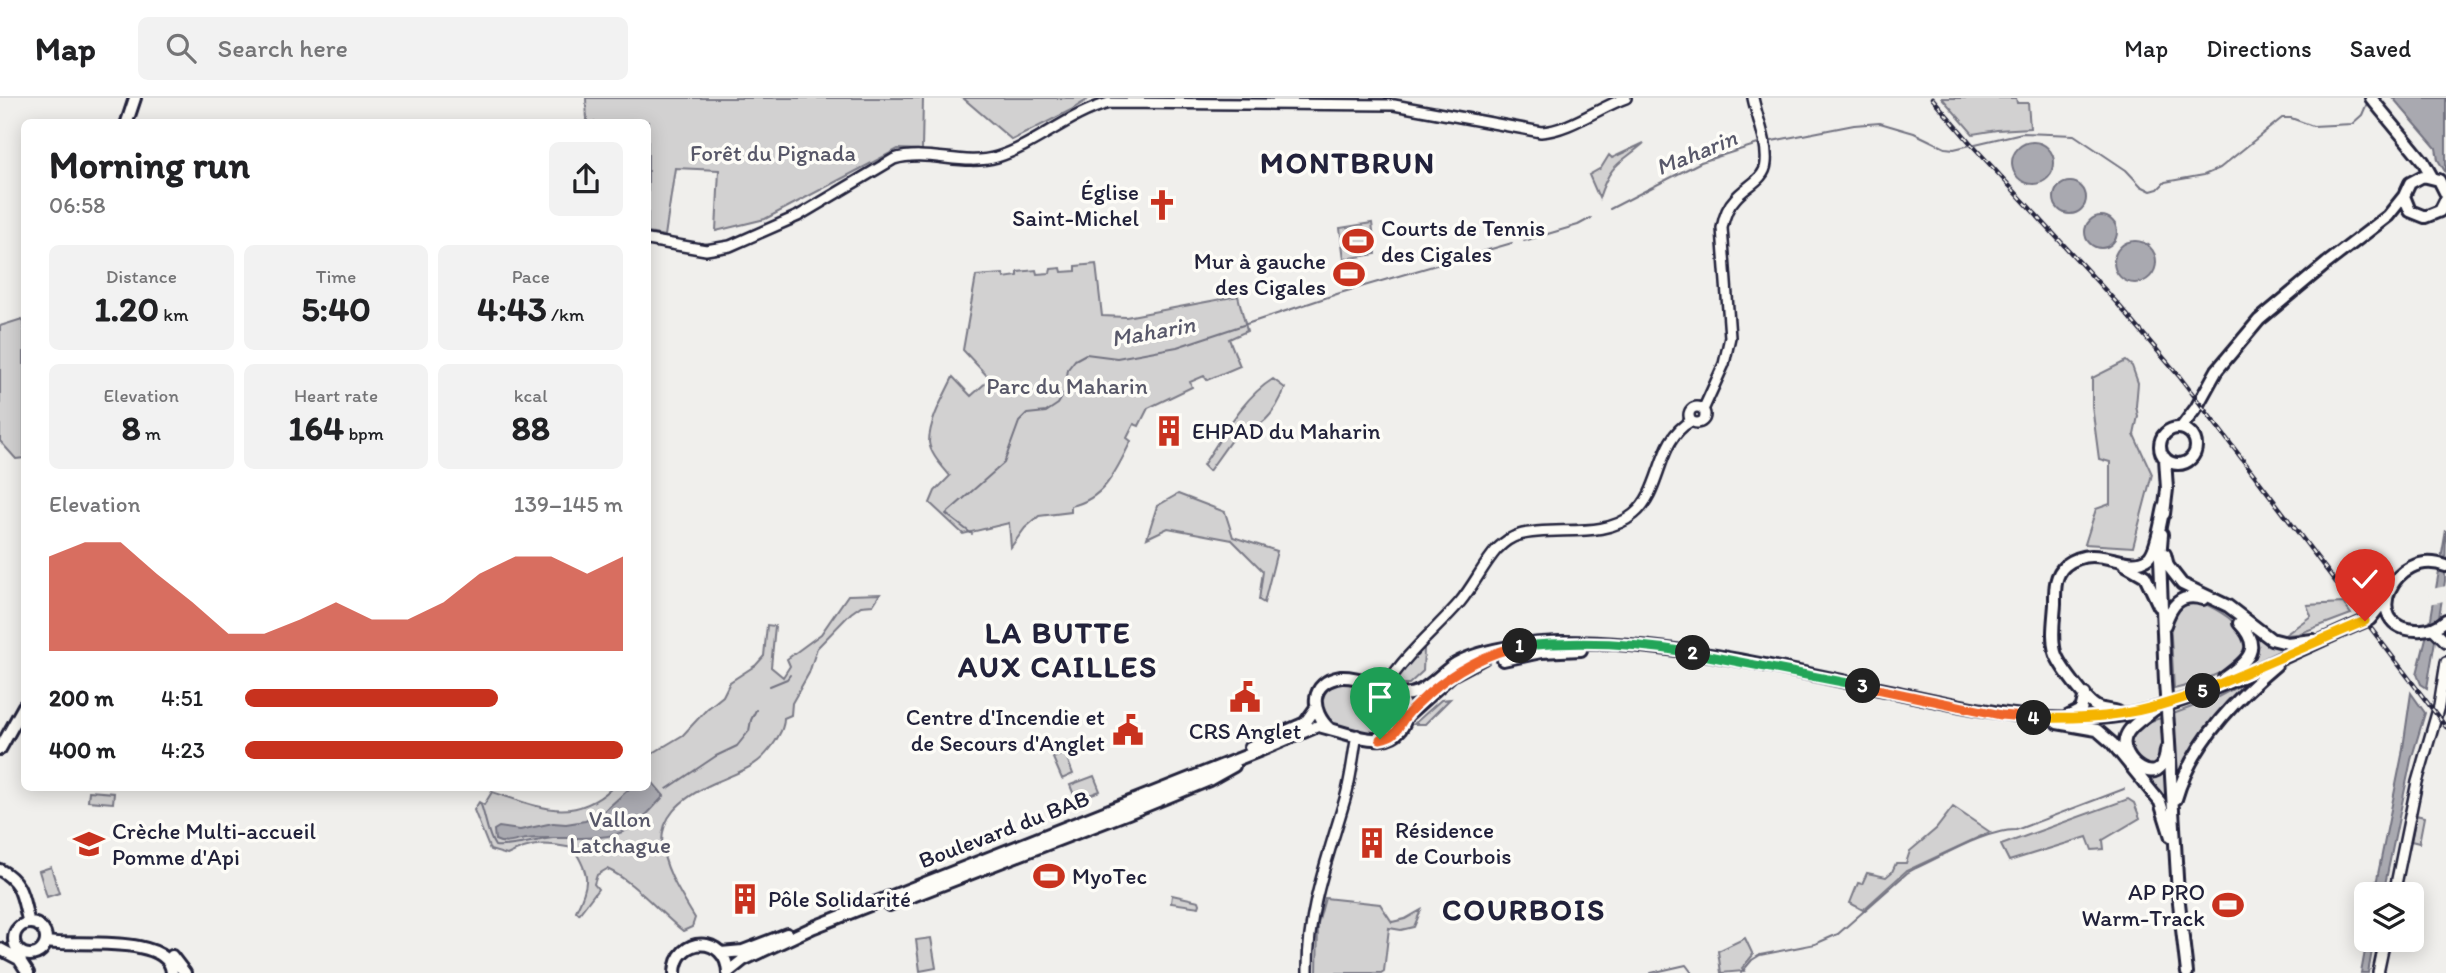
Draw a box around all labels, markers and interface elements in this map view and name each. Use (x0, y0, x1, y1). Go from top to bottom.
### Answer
search box (138, 17, 628, 80)
text: Map (35, 29, 96, 68)
icon: search (162, 29, 200, 67)
text: Search here (218, 32, 348, 64)
text: Map (2124, 34, 2168, 63)
text: Directions (2206, 34, 2312, 63)
text: Saved (2350, 34, 2411, 63)
water label: Maharin (1651, 123, 1741, 181)
park label: Forêt du Pignada (690, 139, 856, 167)
text: Morning run (49, 142, 250, 188)
button: share (549, 142, 623, 216)
district label: MONTBRUN (1260, 144, 1436, 181)
place label: Église Saint-Michel (1012, 178, 1139, 232)
church icon: Église Saint-Michel (1145, 188, 1179, 222)
text: 06:58 (49, 191, 106, 219)
place label: Courts de Tennis des Cigales (1381, 214, 1545, 268)
sports icon: Courts de Tennis des Cigales (1341, 224, 1375, 258)
place label: Mur à gauche des Cigales (1194, 247, 1326, 301)
sports icon: Mur à gauche des Cigales (1332, 257, 1366, 291)
text: Distance (106, 265, 177, 288)
text: Time (316, 265, 356, 288)
text: Pace (512, 265, 550, 288)
text: 1.20 (94, 288, 159, 330)
text: 5:40 (301, 288, 371, 330)
text: 4:43 (477, 288, 547, 330)
text: km (159, 303, 188, 326)
text: /km (547, 303, 584, 326)
water label: Maharin (1109, 309, 1198, 353)
park label: Parc du Maharin (986, 372, 1148, 400)
text: Elevation (104, 384, 179, 407)
text: Heart rate (294, 384, 378, 407)
text: kcal (514, 384, 548, 407)
text: 8 (122, 407, 141, 449)
text: 164 (288, 407, 344, 449)
text: 88 (511, 407, 550, 449)
building icon: EHPAD du Maharin (1152, 414, 1186, 448)
place label: EHPAD du Maharin (1192, 417, 1381, 445)
text: m (141, 422, 161, 445)
text: bpm (344, 422, 384, 445)
text: Elevation (49, 490, 140, 518)
text: 139–145 m (514, 490, 623, 518)
pin (2335, 549, 2395, 621)
icon: check (2346, 560, 2384, 598)
district label: LA BUTTE AUX CAILLES (957, 614, 1158, 685)
pin: 1 (1502, 628, 1538, 664)
text: 1 (1515, 634, 1524, 657)
pin: 2 (1676, 636, 1710, 670)
text: 2 (1688, 641, 1698, 664)
pin (1350, 667, 1410, 739)
pin: 3 (1846, 668, 1881, 704)
text: 3 (1857, 674, 1868, 697)
pin: 5 (2186, 674, 2220, 708)
icon: arrive (1361, 678, 1399, 716)
text: 5 (2198, 679, 2207, 702)
public building icon: CRS Anglet (1228, 680, 1262, 714)
text: 200 m (49, 684, 114, 712)
text: 4:51 (161, 684, 203, 712)
pin: 4 (2016, 700, 2052, 736)
place label: Centre d'Incendie et de Secours d'Anglet (906, 703, 1105, 757)
text: 4 (2028, 706, 2039, 729)
public building icon: Centre d'Incendie et de Secours d'Anglet (1111, 713, 1145, 747)
place label: CRS Anglet (1189, 717, 1301, 745)
text: 400 m (49, 736, 116, 764)
text: 4:23 (161, 736, 205, 764)
street label: Boulevard du BAB (915, 784, 1093, 874)
park label: Vallon Latchague (569, 805, 671, 859)
place label: Résidence de Courbois (1395, 816, 1512, 870)
place label: Crèche Multi-accueil Pomme d'Api (112, 817, 316, 871)
building icon: Résidence de Courbois (1355, 826, 1389, 860)
school or university icon: Crèche Multi-accueil Pomme d'Api (72, 827, 106, 861)
sports icon: MyoTec (1032, 859, 1066, 893)
place label: MyoTec (1072, 862, 1147, 890)
place label: AP PRO Warm-Track (2081, 878, 2205, 932)
building icon: Pôle Solidarité (728, 882, 762, 916)
map controls (2354, 882, 2424, 952)
button: layers (2354, 882, 2424, 952)
place label: Pôle Solidarité (768, 885, 911, 913)
sports icon: AP PRO Warm-Track (2211, 888, 2245, 922)
district label: COURBOIS (1442, 891, 1606, 928)

